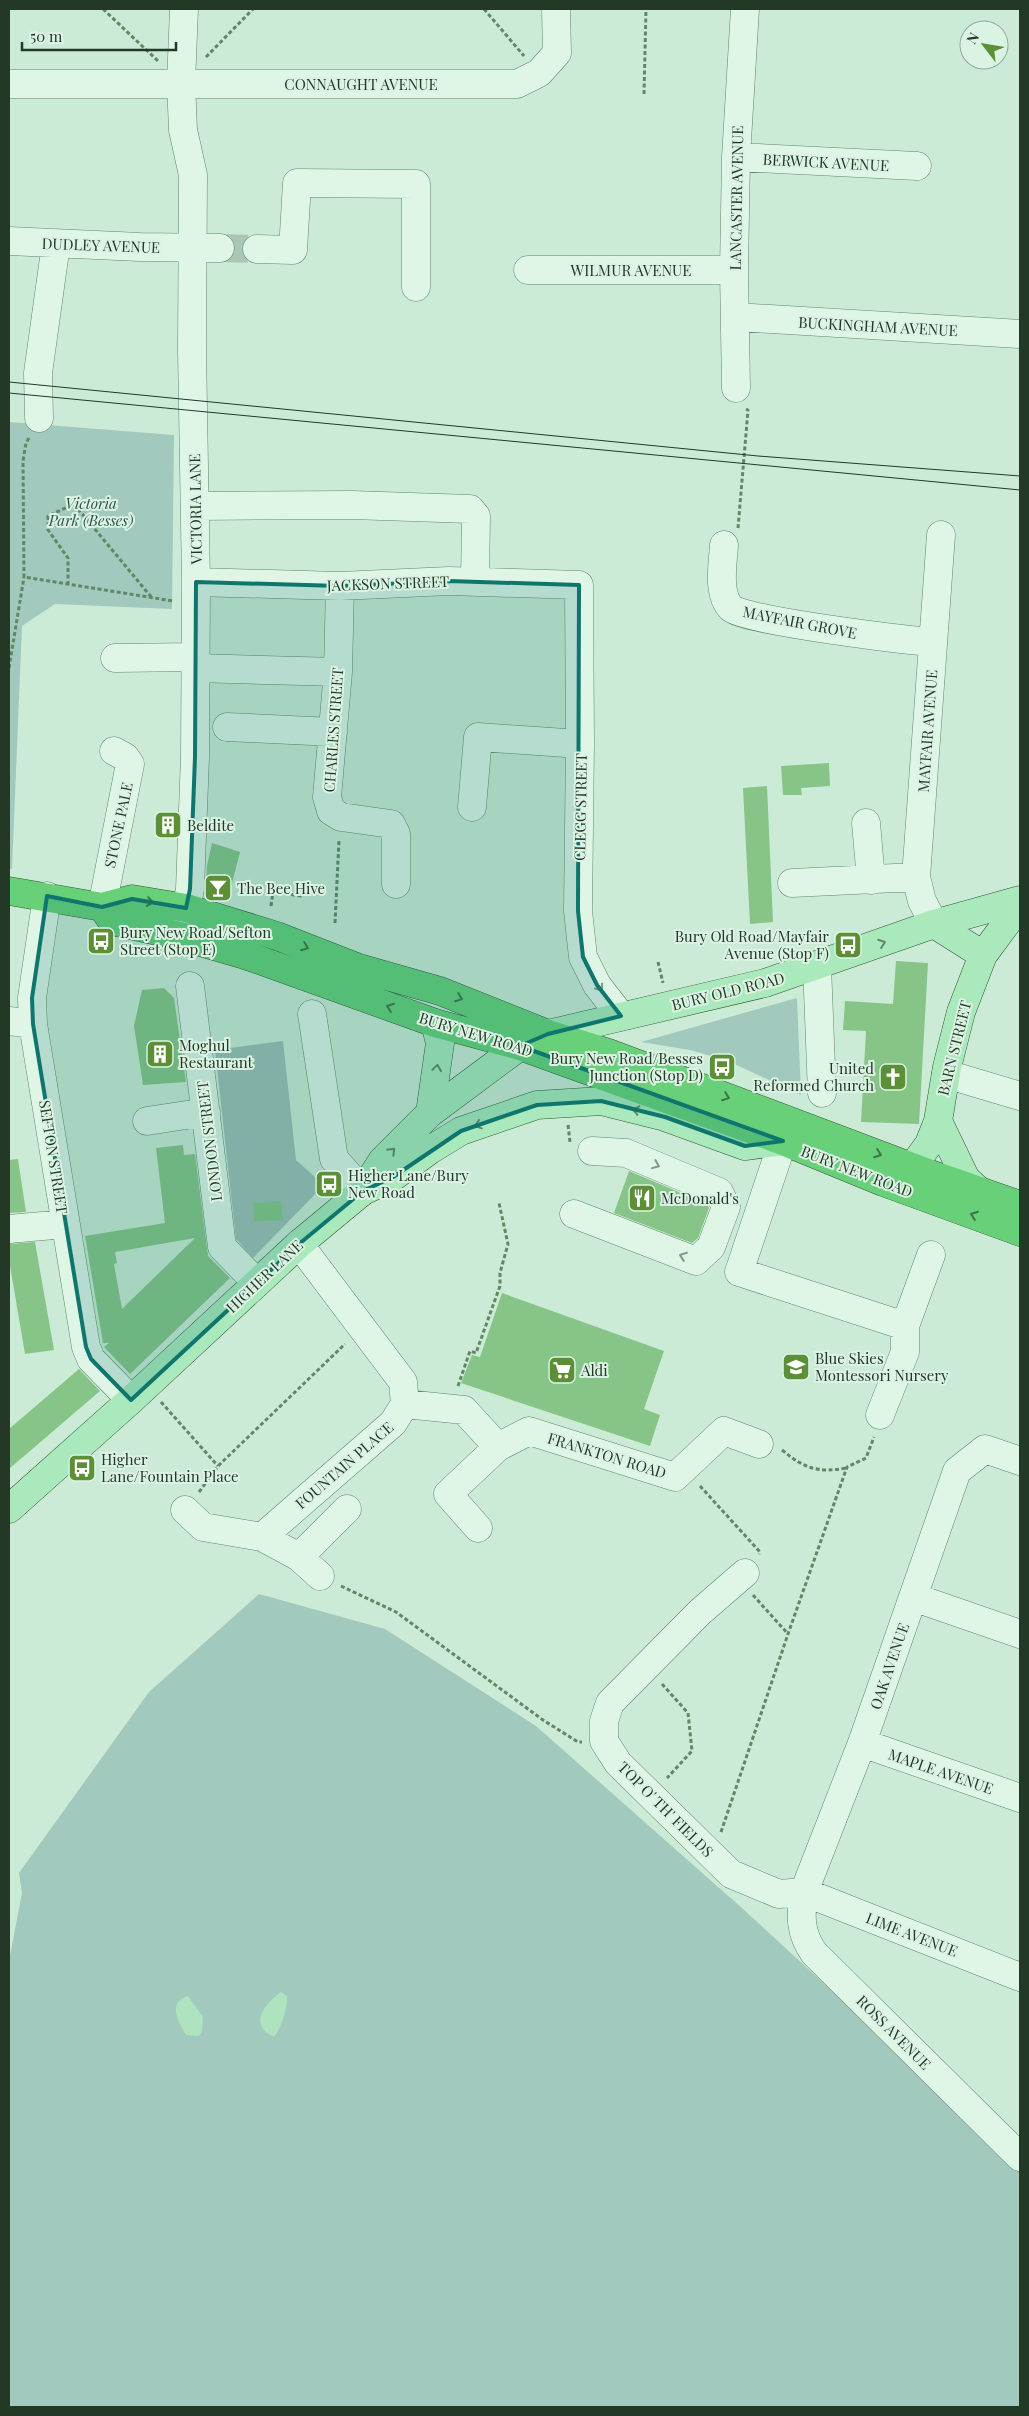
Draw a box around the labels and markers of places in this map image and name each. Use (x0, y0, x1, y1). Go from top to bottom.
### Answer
building icon: Beldite (153, 810, 183, 840)
place label: Beldite (187, 815, 234, 835)
bar icon: The Bee Hive (203, 873, 233, 903)
place label: The Bee Hive (237, 878, 325, 898)
place label: Bury New Road/Sefton Street (Stop E) (120, 922, 271, 959)
bus stop icon: Bury New Road/Sefton Street (Stop E) (86, 926, 116, 956)
place label: Bury Old Road/Mayfair Avenue (Stop F) (675, 926, 829, 963)
bus stop icon: Bury Old Road/Mayfair Avenue (Stop F) (833, 930, 863, 960)
place label: Moghul Restaurant (179, 1035, 254, 1072)
building icon: Moghul Restaurant (145, 1039, 175, 1069)
place label: Bury New Road/Besses Junction (Stop D) (550, 1048, 703, 1085)
bus stop icon: Bury New Road/Besses Junction (Stop D) (707, 1052, 737, 1082)
place label: United Reformed Church (753, 1058, 874, 1095)
church icon: United Reformed Church (878, 1062, 908, 1092)
place label: Higher Lane/Bury New Road (348, 1165, 469, 1202)
bus stop icon: Higher Lane/Bury New Road (314, 1169, 344, 1199)
restaurant icon: McDonald's (627, 1183, 657, 1213)
place label: McDonald's (661, 1188, 739, 1208)
place label: Blue Skies Montessori Nursery (815, 1348, 949, 1385)
school or university icon: Blue Skies Montessori Nursery (781, 1352, 811, 1382)
supermarket icon: Aldi (547, 1355, 577, 1385)
place label: Aldi (580, 1360, 608, 1380)
place label: Higher Lane/Fountain Place (101, 1449, 239, 1486)
bus stop icon: Higher Lane/Fountain Place (67, 1453, 97, 1483)

